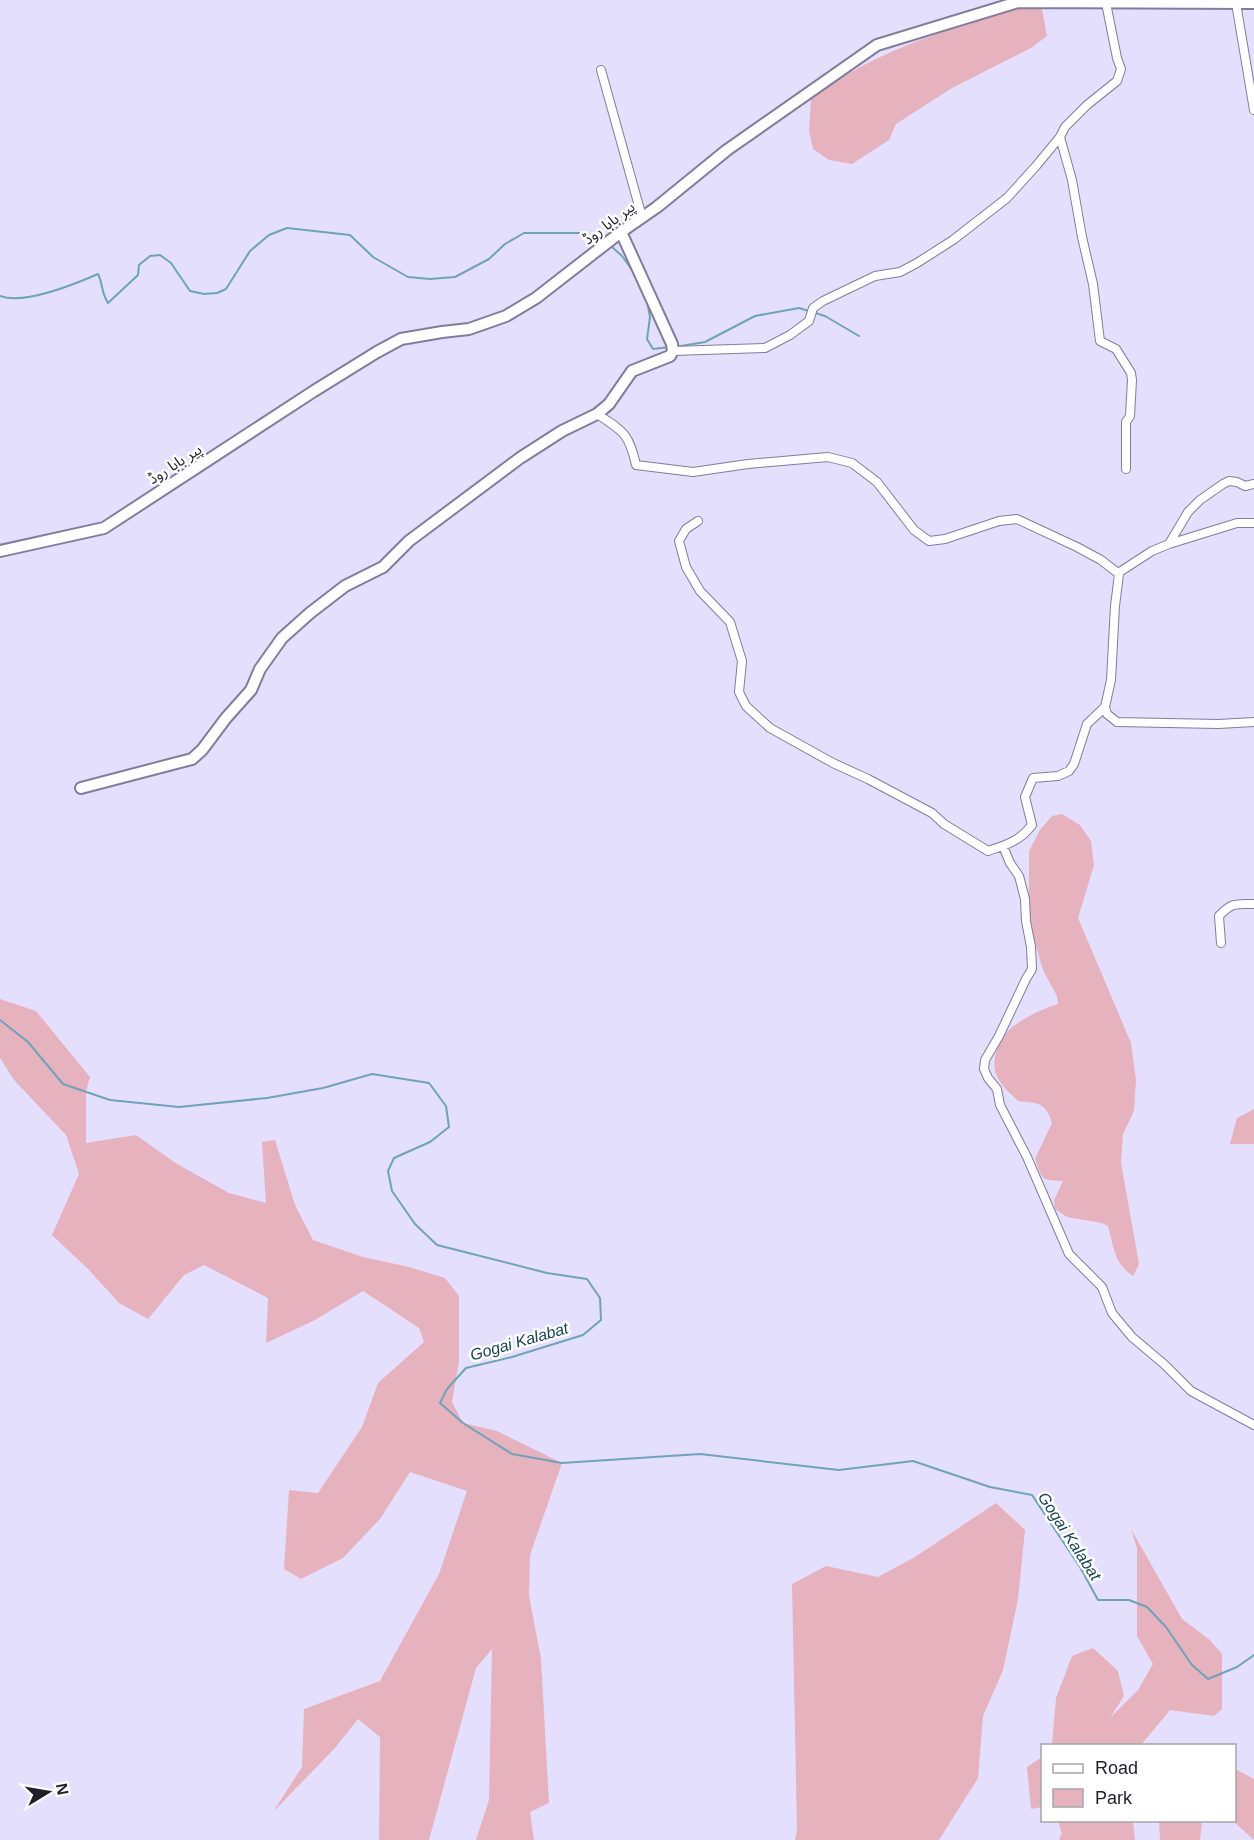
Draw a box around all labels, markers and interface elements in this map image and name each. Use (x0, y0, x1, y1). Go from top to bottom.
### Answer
street label: پیر بابا روڈ (579, 198, 639, 249)
street label: پیر بابا روڈ (145, 440, 206, 489)
water label: Gogai Kalabat (468, 1319, 571, 1364)
water label: Gogai Kalabat (1035, 1489, 1105, 1584)
legend (1041, 1744, 1236, 1822)
text: Road (1095, 1758, 1138, 1778)
north arrow (18, 1762, 78, 1822)
text: N (53, 1782, 72, 1797)
text: Park (1095, 1788, 1133, 1808)

